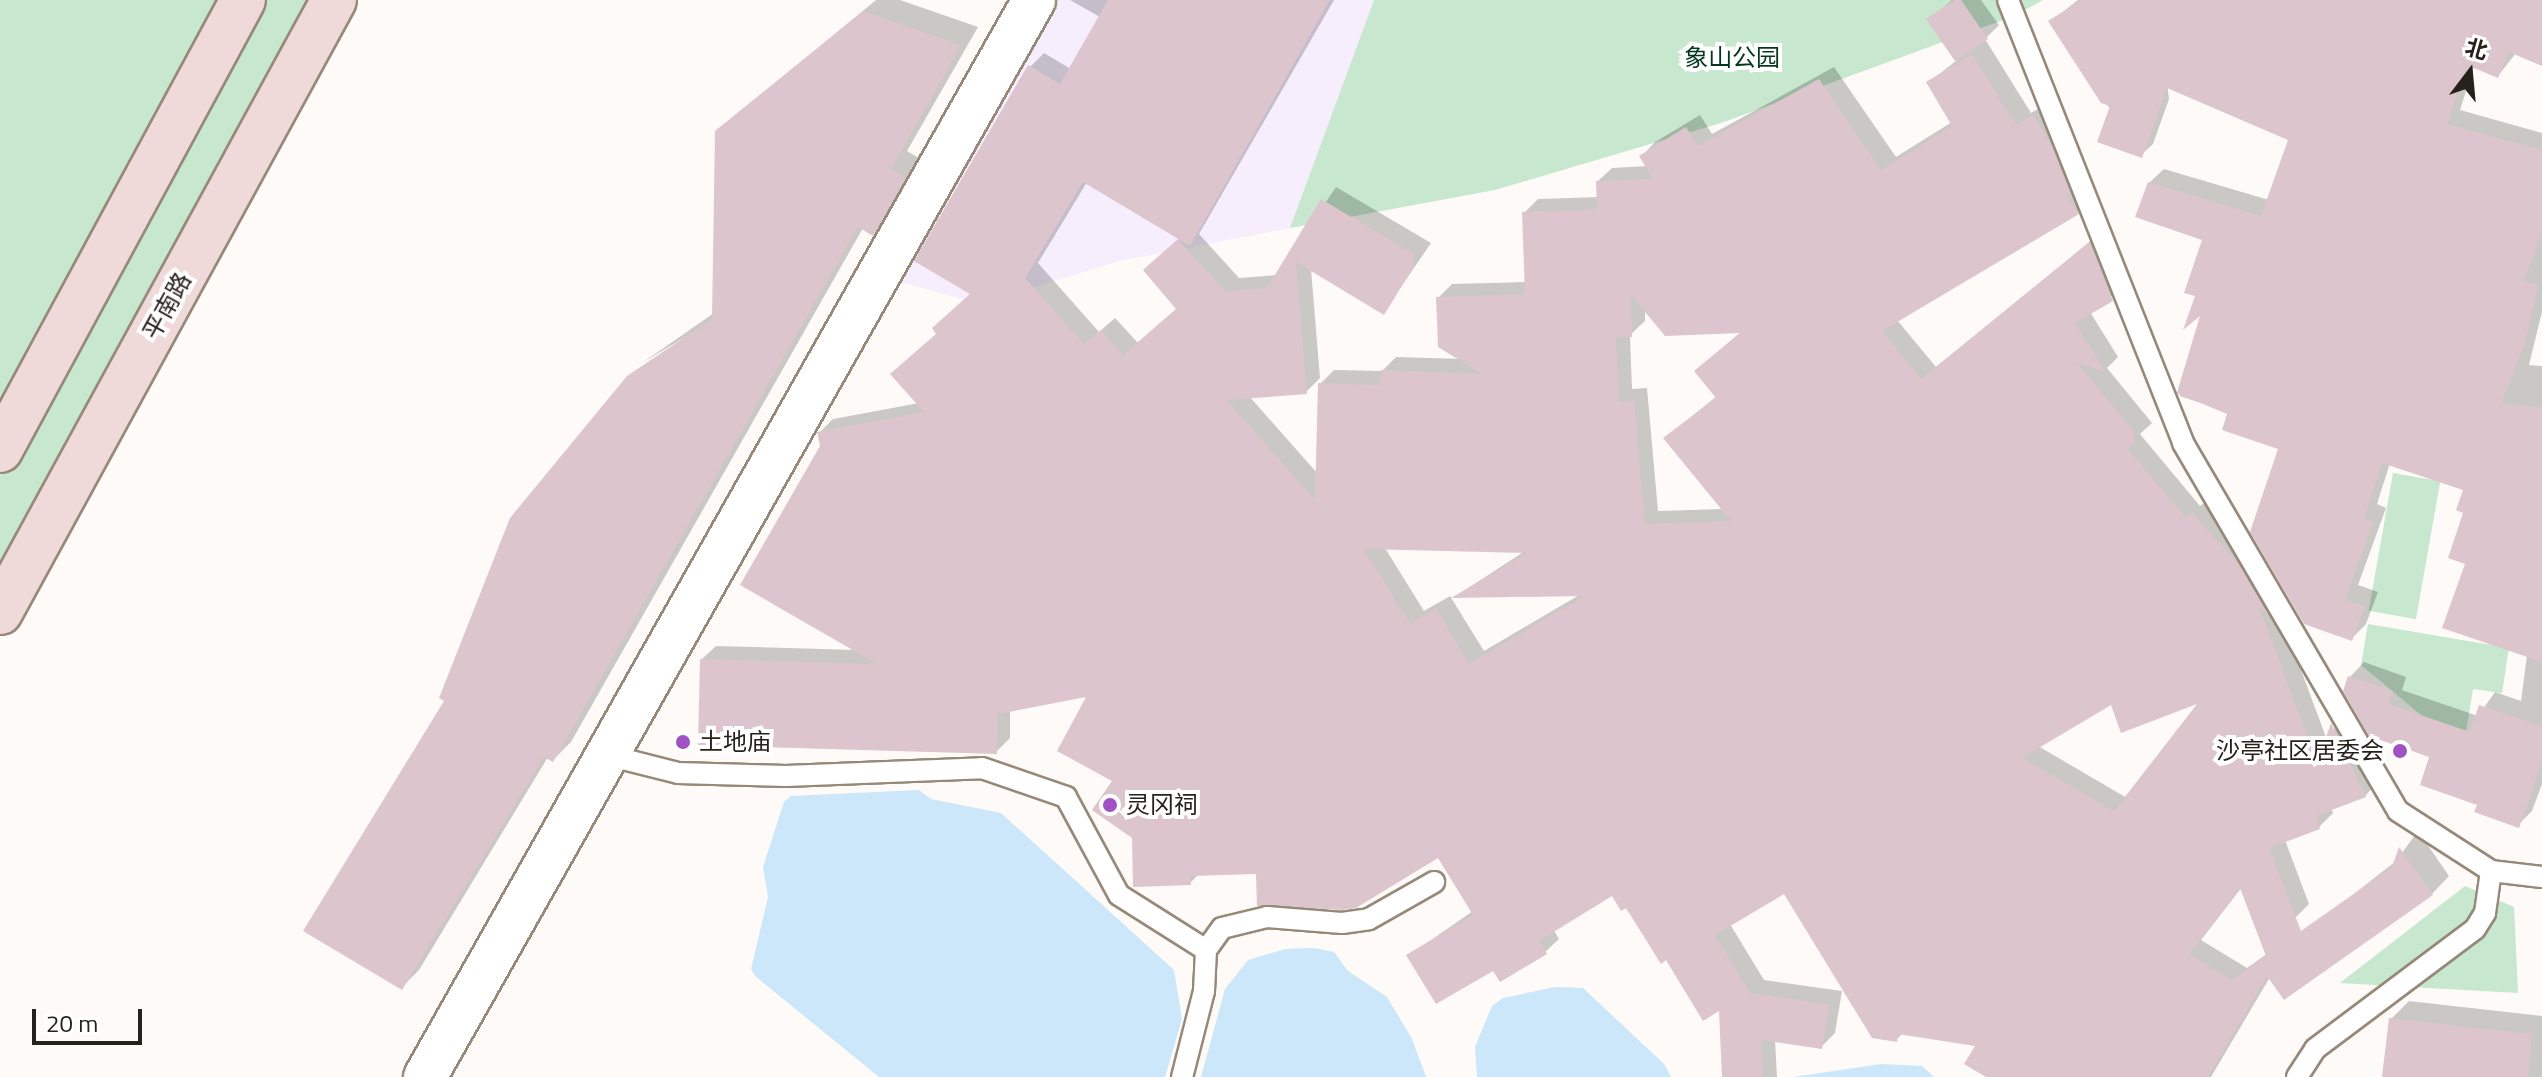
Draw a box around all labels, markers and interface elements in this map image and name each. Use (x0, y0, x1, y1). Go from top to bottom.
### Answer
text: 北 (2461, 30, 2492, 68)
north arrow (2430, 32, 2510, 112)
park label: 象山公园 (1684, 44, 1780, 72)
street label: 平南路 (137, 268, 197, 344)
place label: 土地庙 (699, 728, 771, 756)
marker: 土地庙 (674, 733, 692, 751)
place label: 沙亭社区居委会 (2216, 737, 2384, 765)
marker: 沙亭社区居委会 (2391, 742, 2409, 760)
place label: 灵冈祠 (1126, 791, 1198, 819)
marker: 灵冈祠 (1101, 796, 1119, 814)
scale bar (36, 993, 146, 1043)
text: 20 m (46, 1005, 98, 1041)

